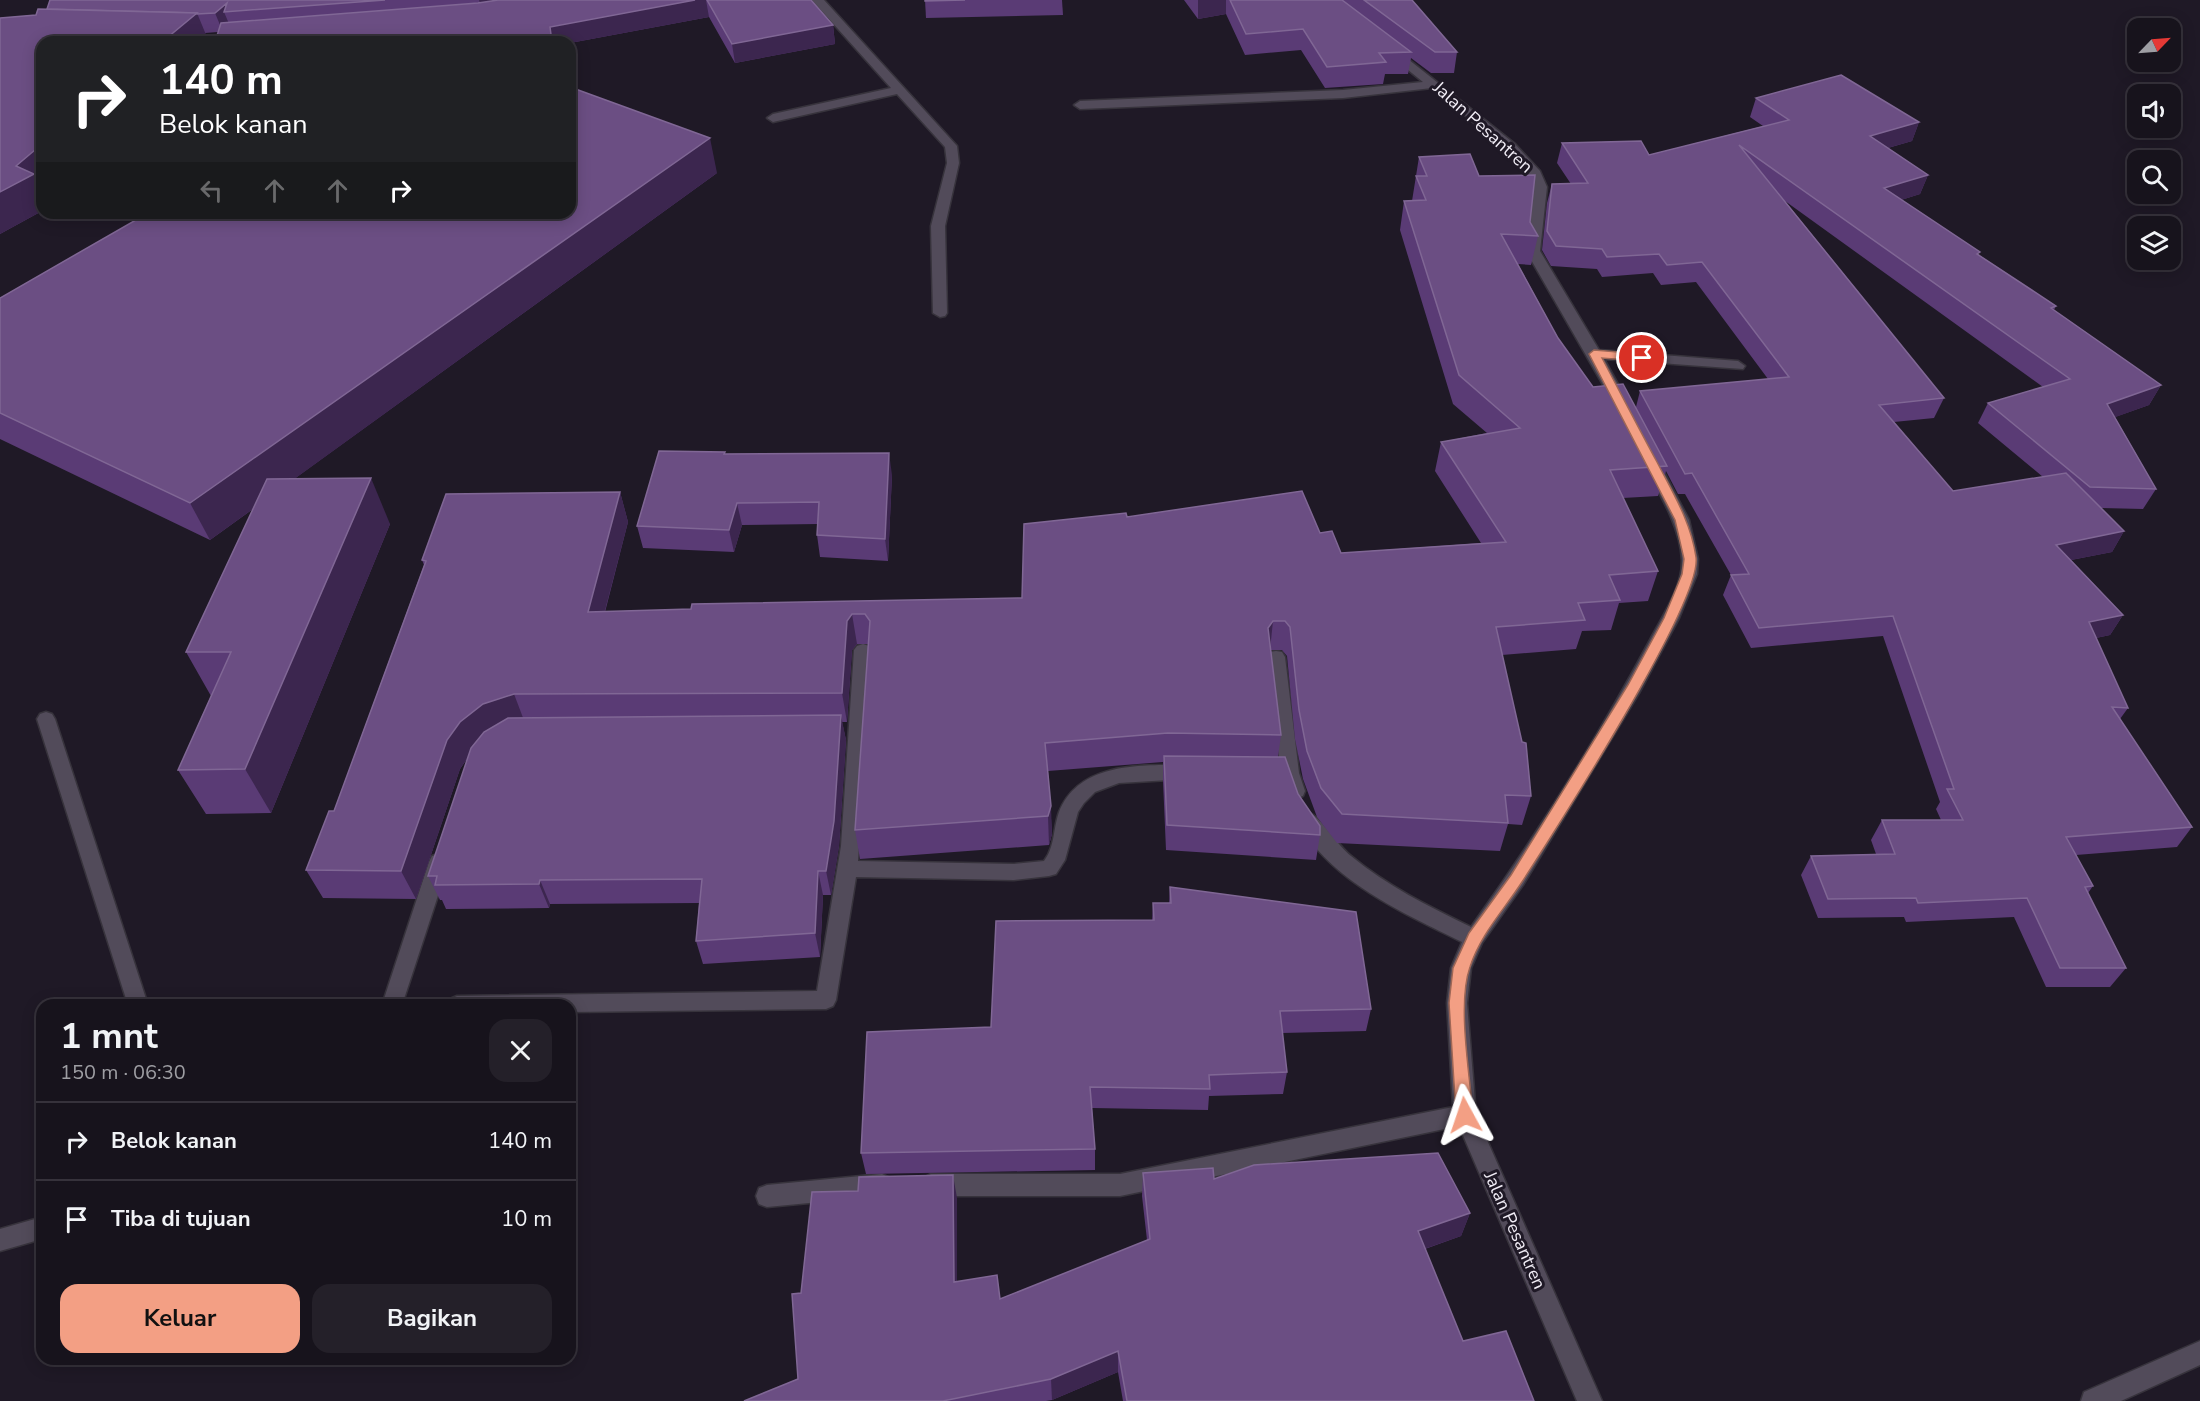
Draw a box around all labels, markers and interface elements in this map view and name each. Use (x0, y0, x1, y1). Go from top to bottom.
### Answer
north arrow (2127, 18, 2181, 72)
map controls (2127, 18, 2181, 270)
text: 140 m (159, 52, 283, 109)
icon: right (60, 60, 138, 138)
street label: Jalan Pesantren (1427, 75, 1538, 178)
button: sound (2127, 84, 2181, 138)
text: Belok kanan (159, 106, 308, 143)
button: search (2127, 150, 2181, 204)
icon: left (195, 174, 228, 207)
icon: ahead (258, 174, 291, 207)
icon: ahead (321, 174, 354, 207)
icon: right (384, 174, 417, 207)
button: layers (2127, 216, 2181, 270)
pin (1616, 332, 1667, 383)
icon: arrive (1625, 341, 1658, 374)
text: 1 mnt (60, 1012, 158, 1061)
button: close (489, 1019, 552, 1082)
text: 150 m · 06:30 (60, 1059, 186, 1086)
position arrow (1433, 1083, 1497, 1147)
icon: right (60, 1125, 93, 1158)
text: Belok kanan (111, 1126, 237, 1156)
text: 140 m (488, 1126, 552, 1156)
street label: Jalan Pesantren (1478, 1166, 1552, 1293)
icon: arrive (60, 1203, 93, 1236)
text: Tiba di tujuan (111, 1204, 251, 1234)
text: 10 m (501, 1204, 552, 1234)
button: Keluar (60, 1284, 300, 1353)
button: Bagikan (312, 1284, 552, 1353)

